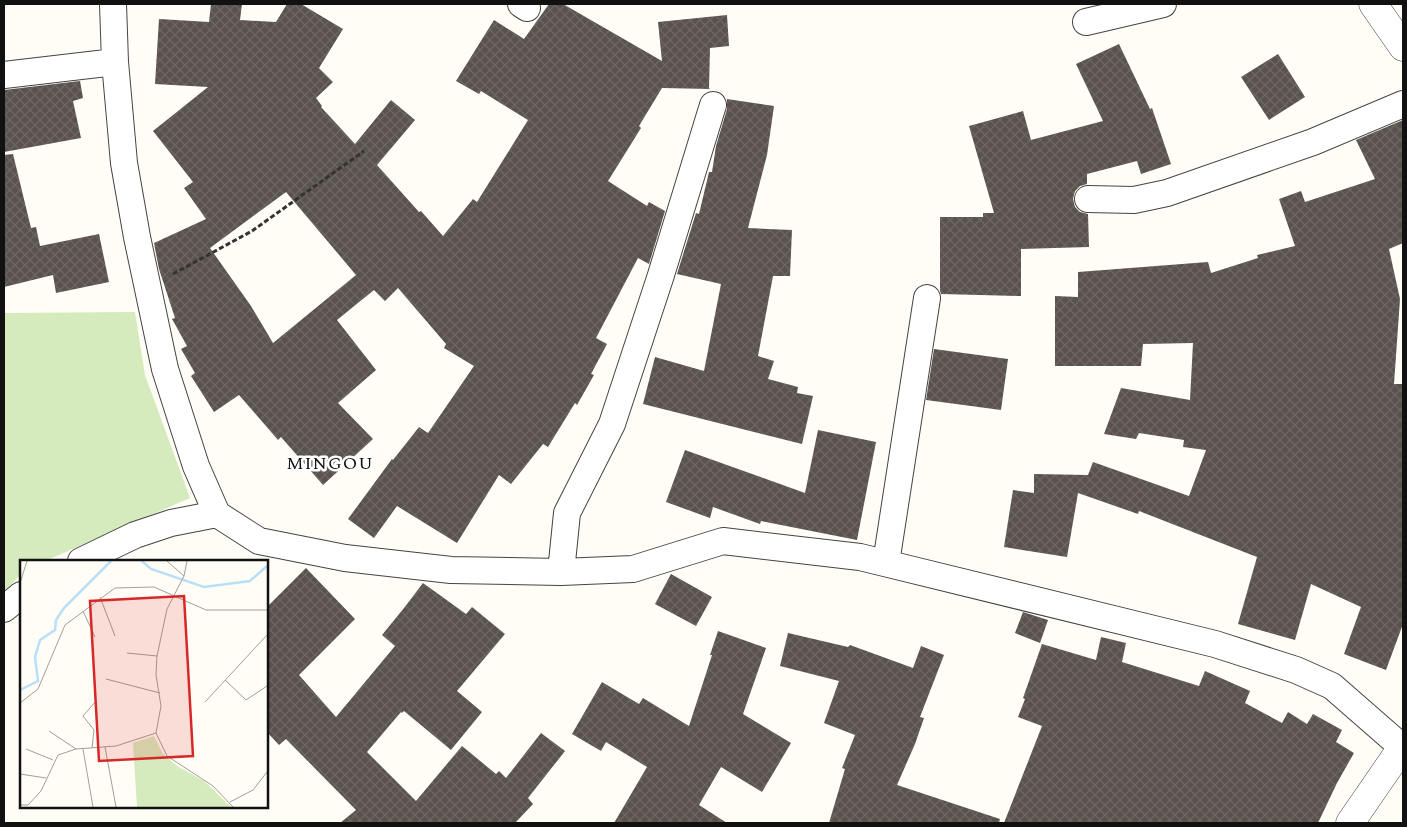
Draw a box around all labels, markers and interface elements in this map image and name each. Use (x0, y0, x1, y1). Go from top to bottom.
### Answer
district label: MINGOU (286, 450, 374, 477)
inset map (20, 560, 268, 807)

